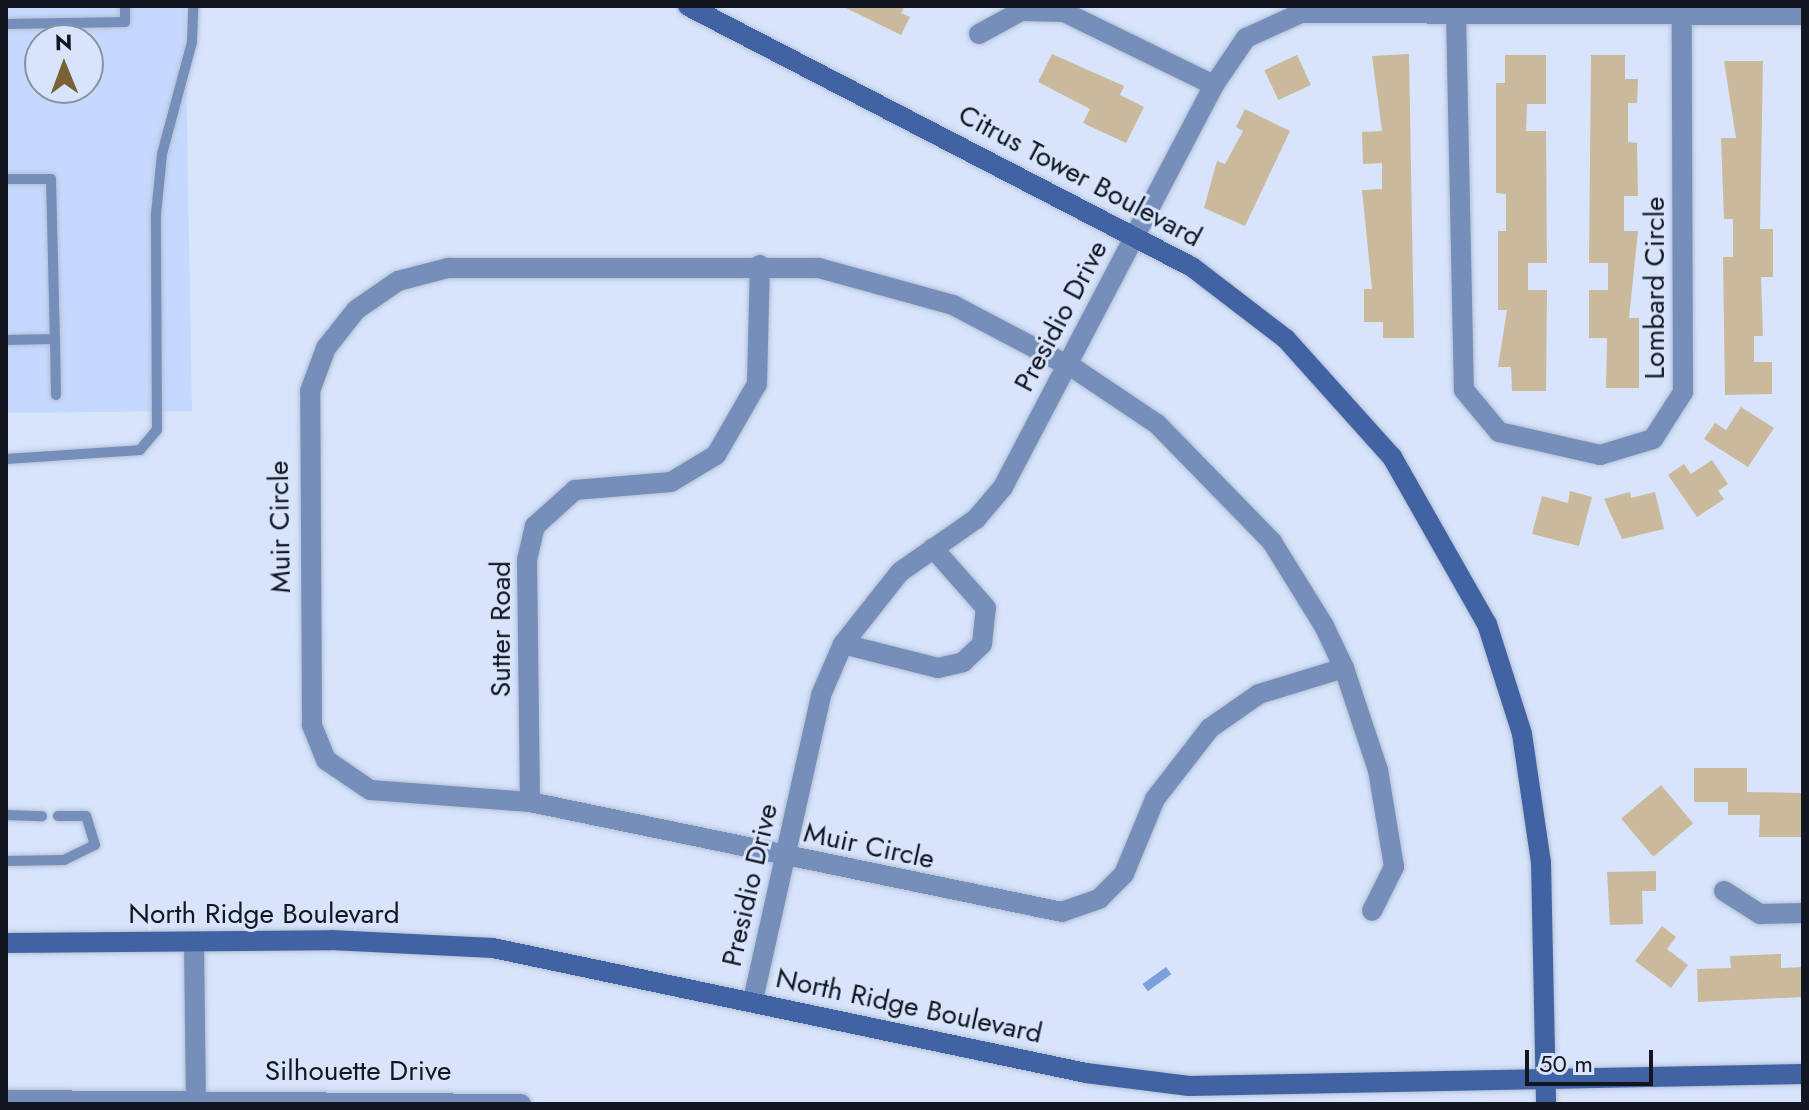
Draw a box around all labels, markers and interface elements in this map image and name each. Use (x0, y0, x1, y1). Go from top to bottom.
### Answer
north arrow (24, 24, 104, 104)
text: N (55, 26, 73, 58)
street label: Citrus Tower Boulevard (953, 98, 1207, 254)
street label: Lombard Circle (1638, 196, 1672, 380)
street label: Presidio Drive (1007, 235, 1115, 397)
street label: Muir Circle (262, 460, 298, 594)
street label: Sutter Road (484, 561, 518, 697)
street label: Presidio Drive (715, 800, 785, 970)
street label: Muir Circle (801, 816, 937, 876)
street label: North Ridge Boulevard (128, 897, 400, 931)
street label: North Ridge Boulevard (773, 961, 1045, 1051)
scale bar (1529, 1034, 1657, 1084)
text: 50 m (1539, 1046, 1593, 1081)
street label: Silhouette Drive (265, 1054, 451, 1088)

